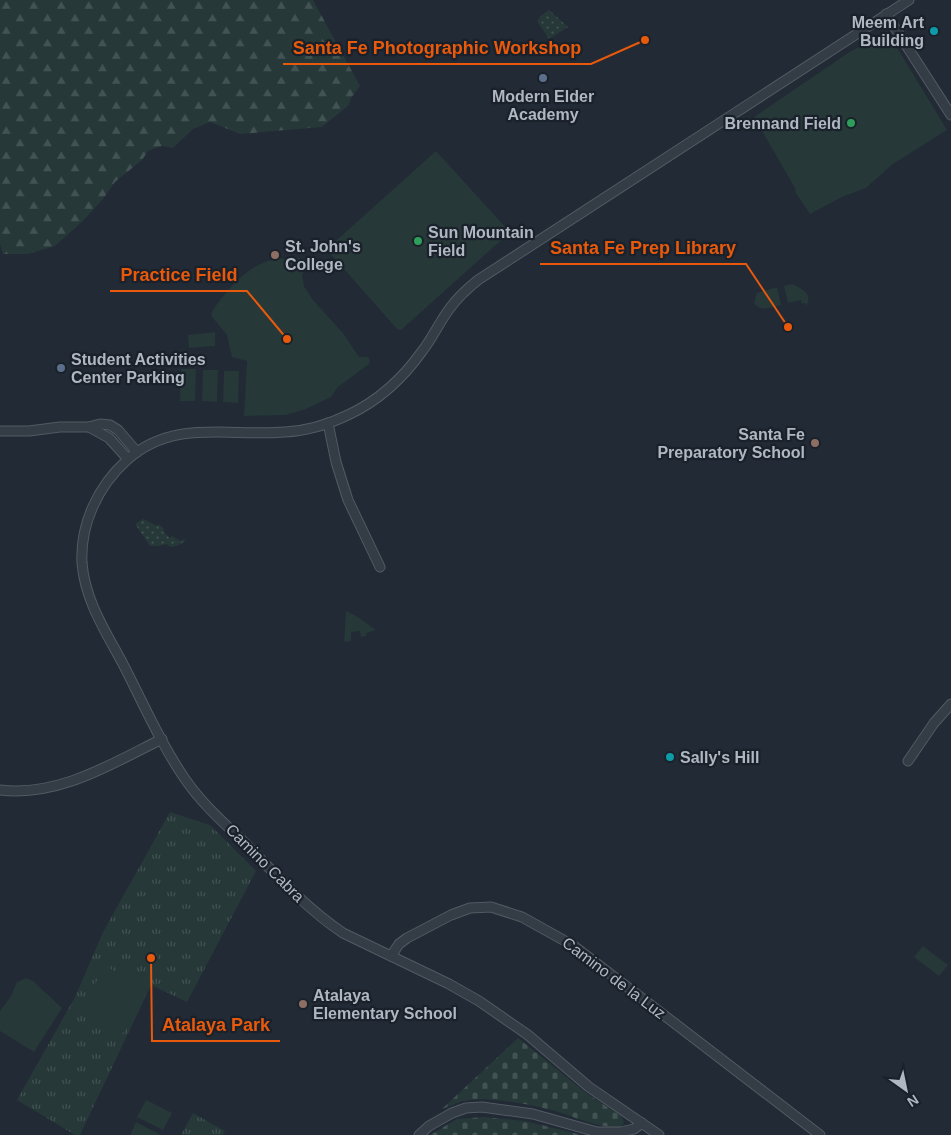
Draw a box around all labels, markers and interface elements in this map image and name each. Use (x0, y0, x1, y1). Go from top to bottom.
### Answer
place label: Meem Art Building (852, 14, 925, 49)
marker: Meem Art Building (928, 25, 940, 37)
callout: Santa Fe Photographic Workshop (283, 31, 591, 64)
text: Santa Fe Photographic Workshop (293, 38, 581, 58)
marker: Modern Elder Academy (537, 72, 549, 84)
place label: Modern Elder Academy (492, 88, 594, 123)
place label: Brennand Field (725, 115, 841, 132)
marker: Brennand Field (845, 117, 857, 129)
place label: Sun Mountain Field (428, 224, 534, 259)
callout: Santa Fe Prep Library (540, 231, 746, 264)
marker: Sun Mountain Field (412, 235, 424, 247)
place label: St. John's College (285, 238, 361, 273)
text: Santa Fe Prep Library (550, 238, 736, 258)
marker: St. John's College (269, 249, 281, 261)
callout: Practice Field (110, 258, 247, 291)
text: Practice Field (120, 265, 238, 285)
place label: Student Activities Center Parking (71, 351, 206, 386)
marker: Student Activities Center Parking (55, 362, 67, 374)
place label: Santa Fe Preparatory School (657, 426, 805, 461)
marker: Santa Fe Preparatory School (809, 437, 821, 449)
place label: Sally's Hill (680, 749, 759, 766)
marker: Sally's Hill (664, 751, 676, 763)
street label: Camino Cabra (223, 821, 308, 906)
street label: Camino de la Luz (559, 934, 669, 1022)
place label: Atalaya Elementary School (313, 987, 457, 1022)
marker: Atalaya Elementary School (297, 998, 309, 1010)
callout: Atalaya Park (152, 1008, 280, 1041)
text: Atalaya Park (162, 1015, 271, 1035)
north arrow (881, 1065, 931, 1115)
text: N (904, 1091, 922, 1110)

